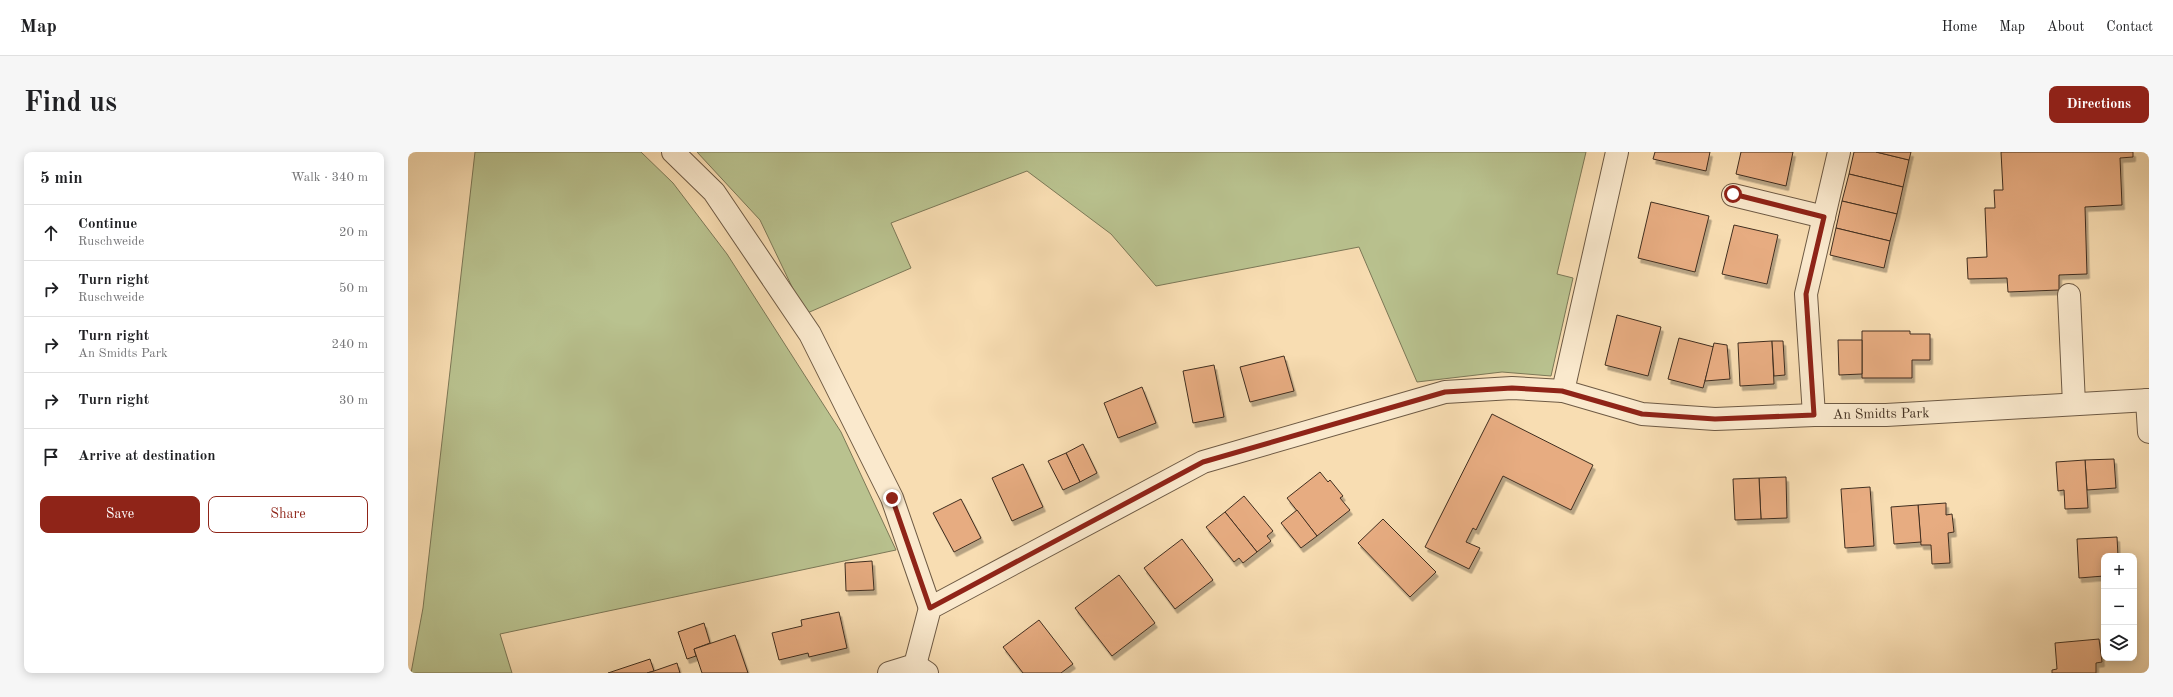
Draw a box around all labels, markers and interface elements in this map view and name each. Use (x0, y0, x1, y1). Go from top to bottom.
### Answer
text: Map (20, 18, 57, 37)
text: Home (1942, 20, 1977, 34)
text: Map (1999, 20, 2025, 34)
text: About (2047, 20, 2084, 34)
text: Contact (2106, 20, 2153, 34)
button: Directions (2049, 86, 2149, 123)
text: Find us (24, 90, 117, 118)
text: 5 min (40, 170, 83, 187)
text: Walk · 340 m (291, 171, 368, 184)
route start (1724, 185, 1742, 203)
text: Continue (78, 217, 137, 232)
icon: ahead (40, 222, 62, 244)
text: 20 m (339, 226, 368, 239)
text: Ruschweide (78, 235, 144, 248)
text: Turn right (78, 273, 149, 288)
icon: right (40, 278, 62, 300)
text: 50 m (339, 282, 368, 295)
text: Ruschweide (78, 291, 144, 304)
text: Turn right (78, 329, 149, 344)
icon: right (40, 334, 62, 356)
text: 240 m (331, 338, 368, 351)
text: An Smidts Park (78, 347, 168, 360)
icon: right (40, 390, 62, 412)
text: Turn right (78, 393, 149, 408)
text: 30 m (339, 394, 368, 407)
street label: An Smidts Park (1832, 406, 1930, 422)
icon: arrive (40, 446, 62, 468)
text: Arrive at destination (78, 449, 216, 464)
route end (883, 489, 901, 507)
button: Save (40, 496, 200, 533)
button: Share (208, 496, 368, 533)
map controls (2101, 553, 2137, 661)
button: + (2101, 553, 2137, 589)
button: − (2101, 589, 2137, 625)
button: layers (2101, 625, 2137, 661)

